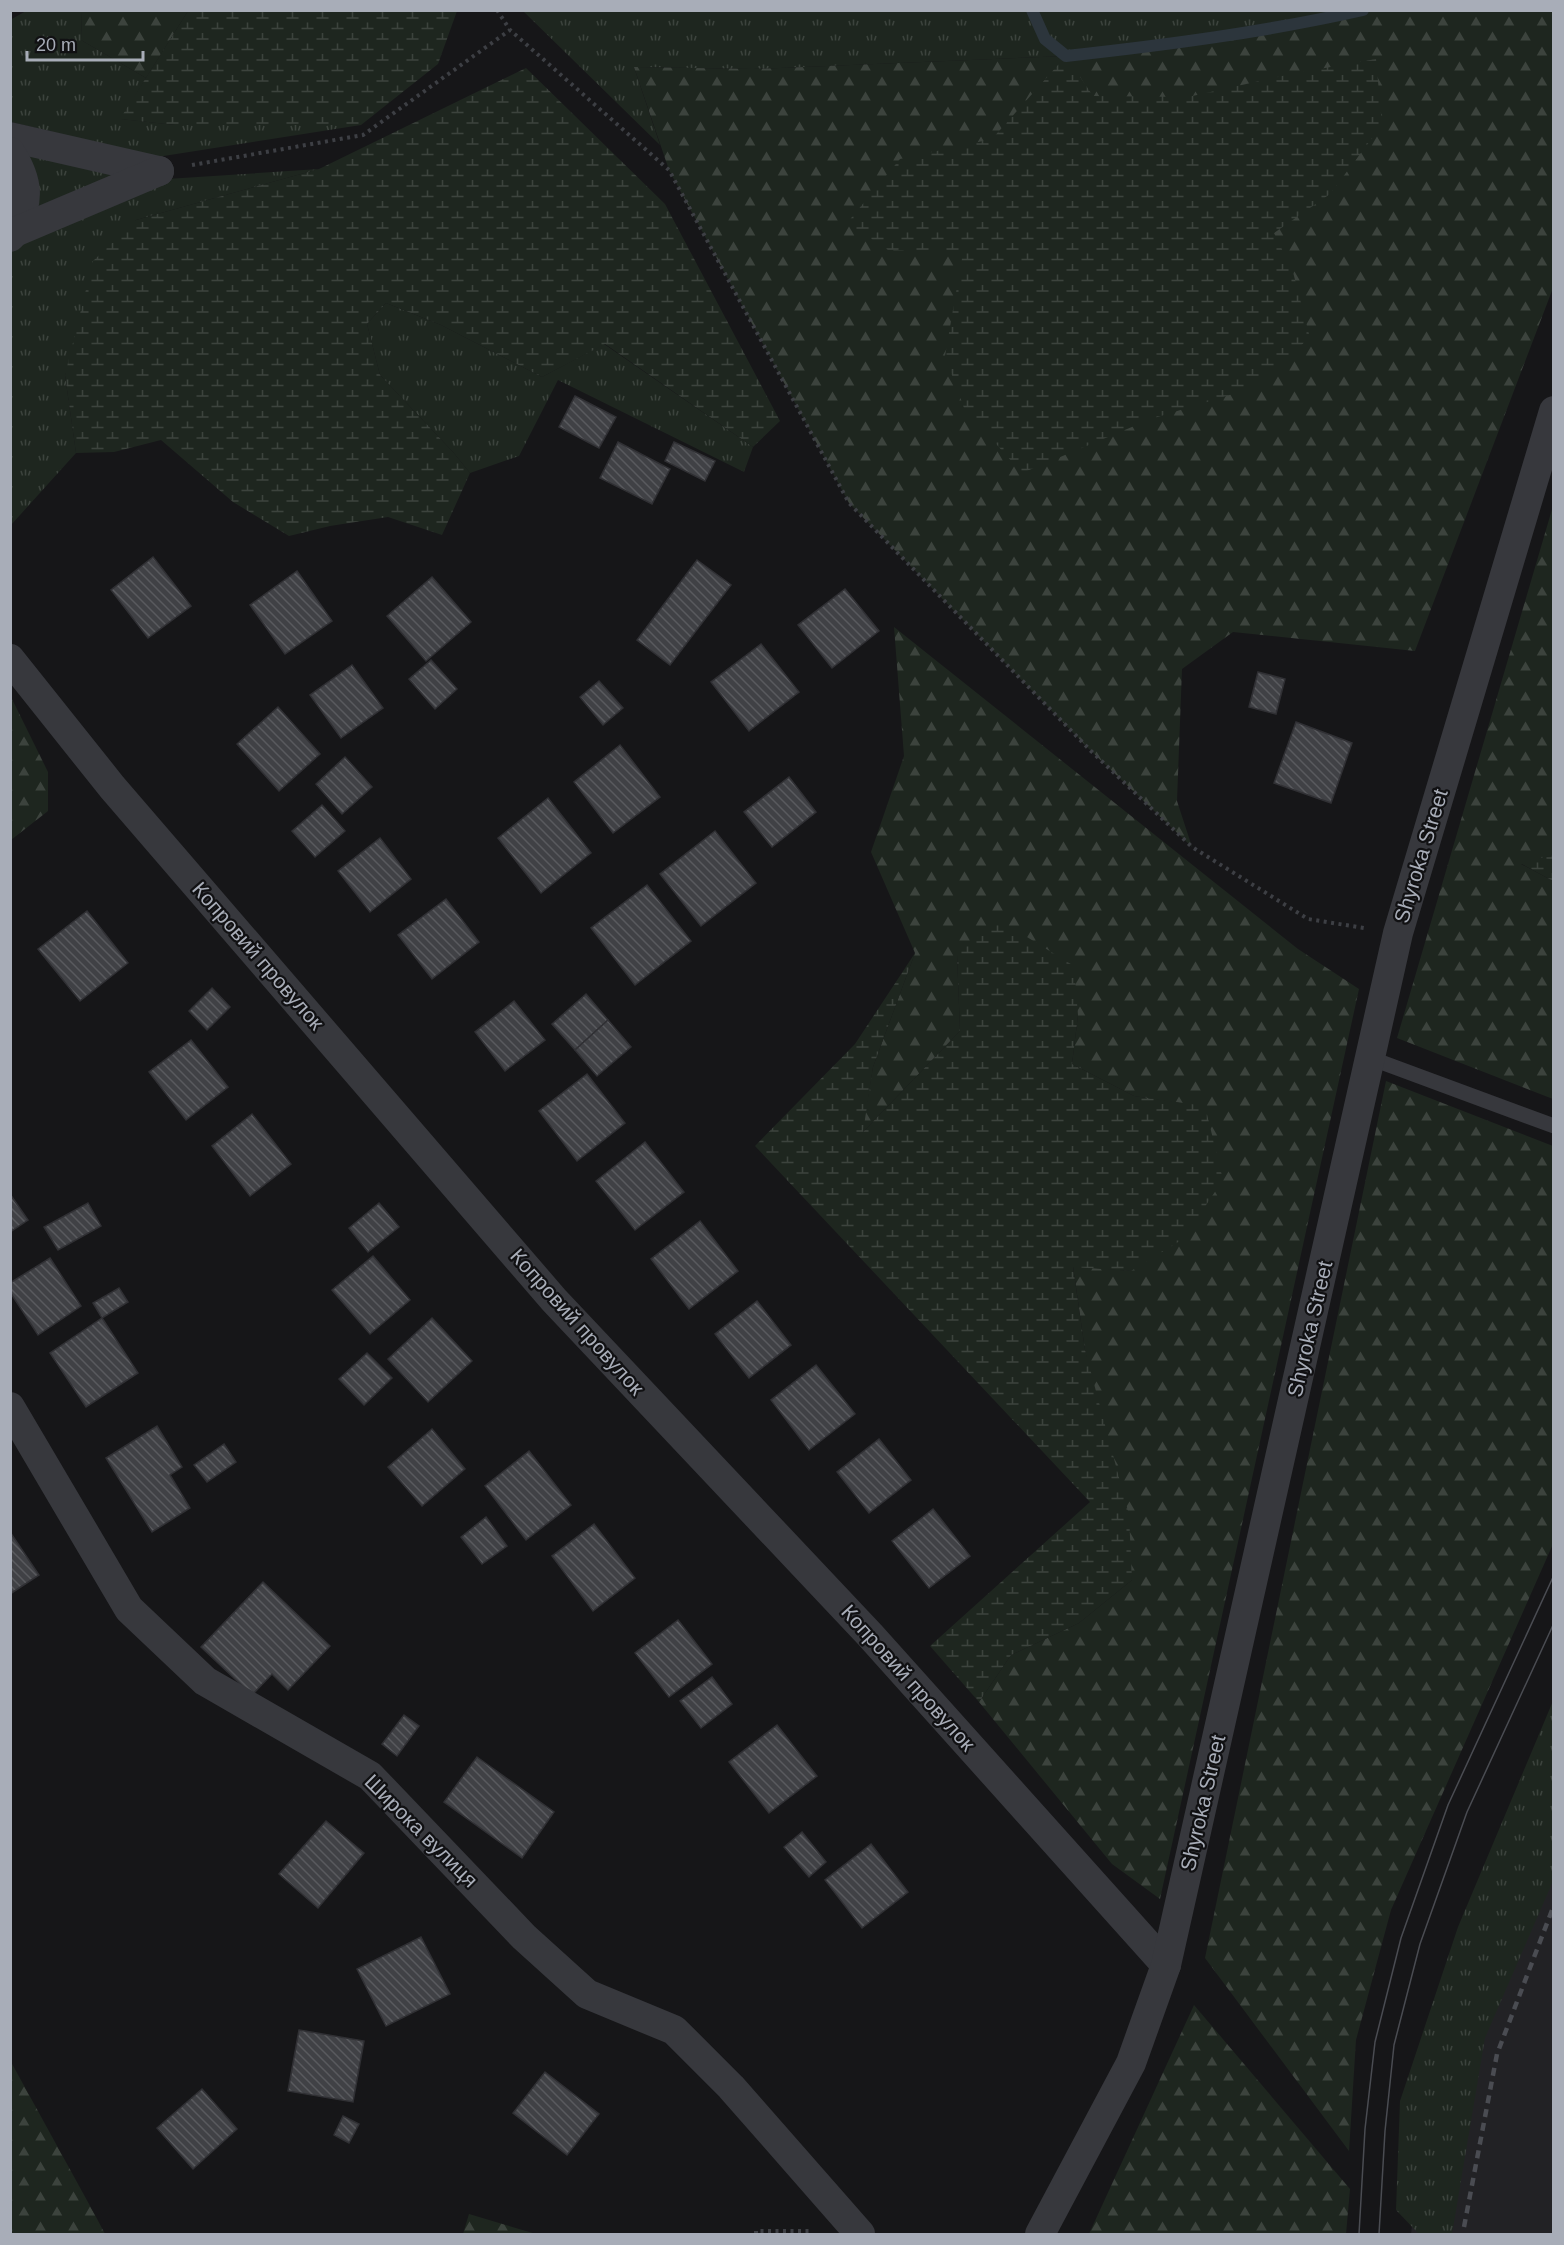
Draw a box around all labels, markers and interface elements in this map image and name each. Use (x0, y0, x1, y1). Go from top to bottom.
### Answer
scale bar (27, 24, 142, 62)
text: 20 m (36, 35, 76, 55)
street label: Shyroka Street (1389, 786, 1452, 926)
street label: Копровий провулок (188, 877, 329, 1035)
street label: Копровий провулок (506, 1244, 649, 1400)
street label: Shyroka Street (1283, 1258, 1336, 1399)
street label: Копровий провулок (837, 1600, 980, 1756)
street label: Shyroka Street (1176, 1732, 1229, 1873)
street label: Широка вулиця (360, 1770, 482, 1892)

